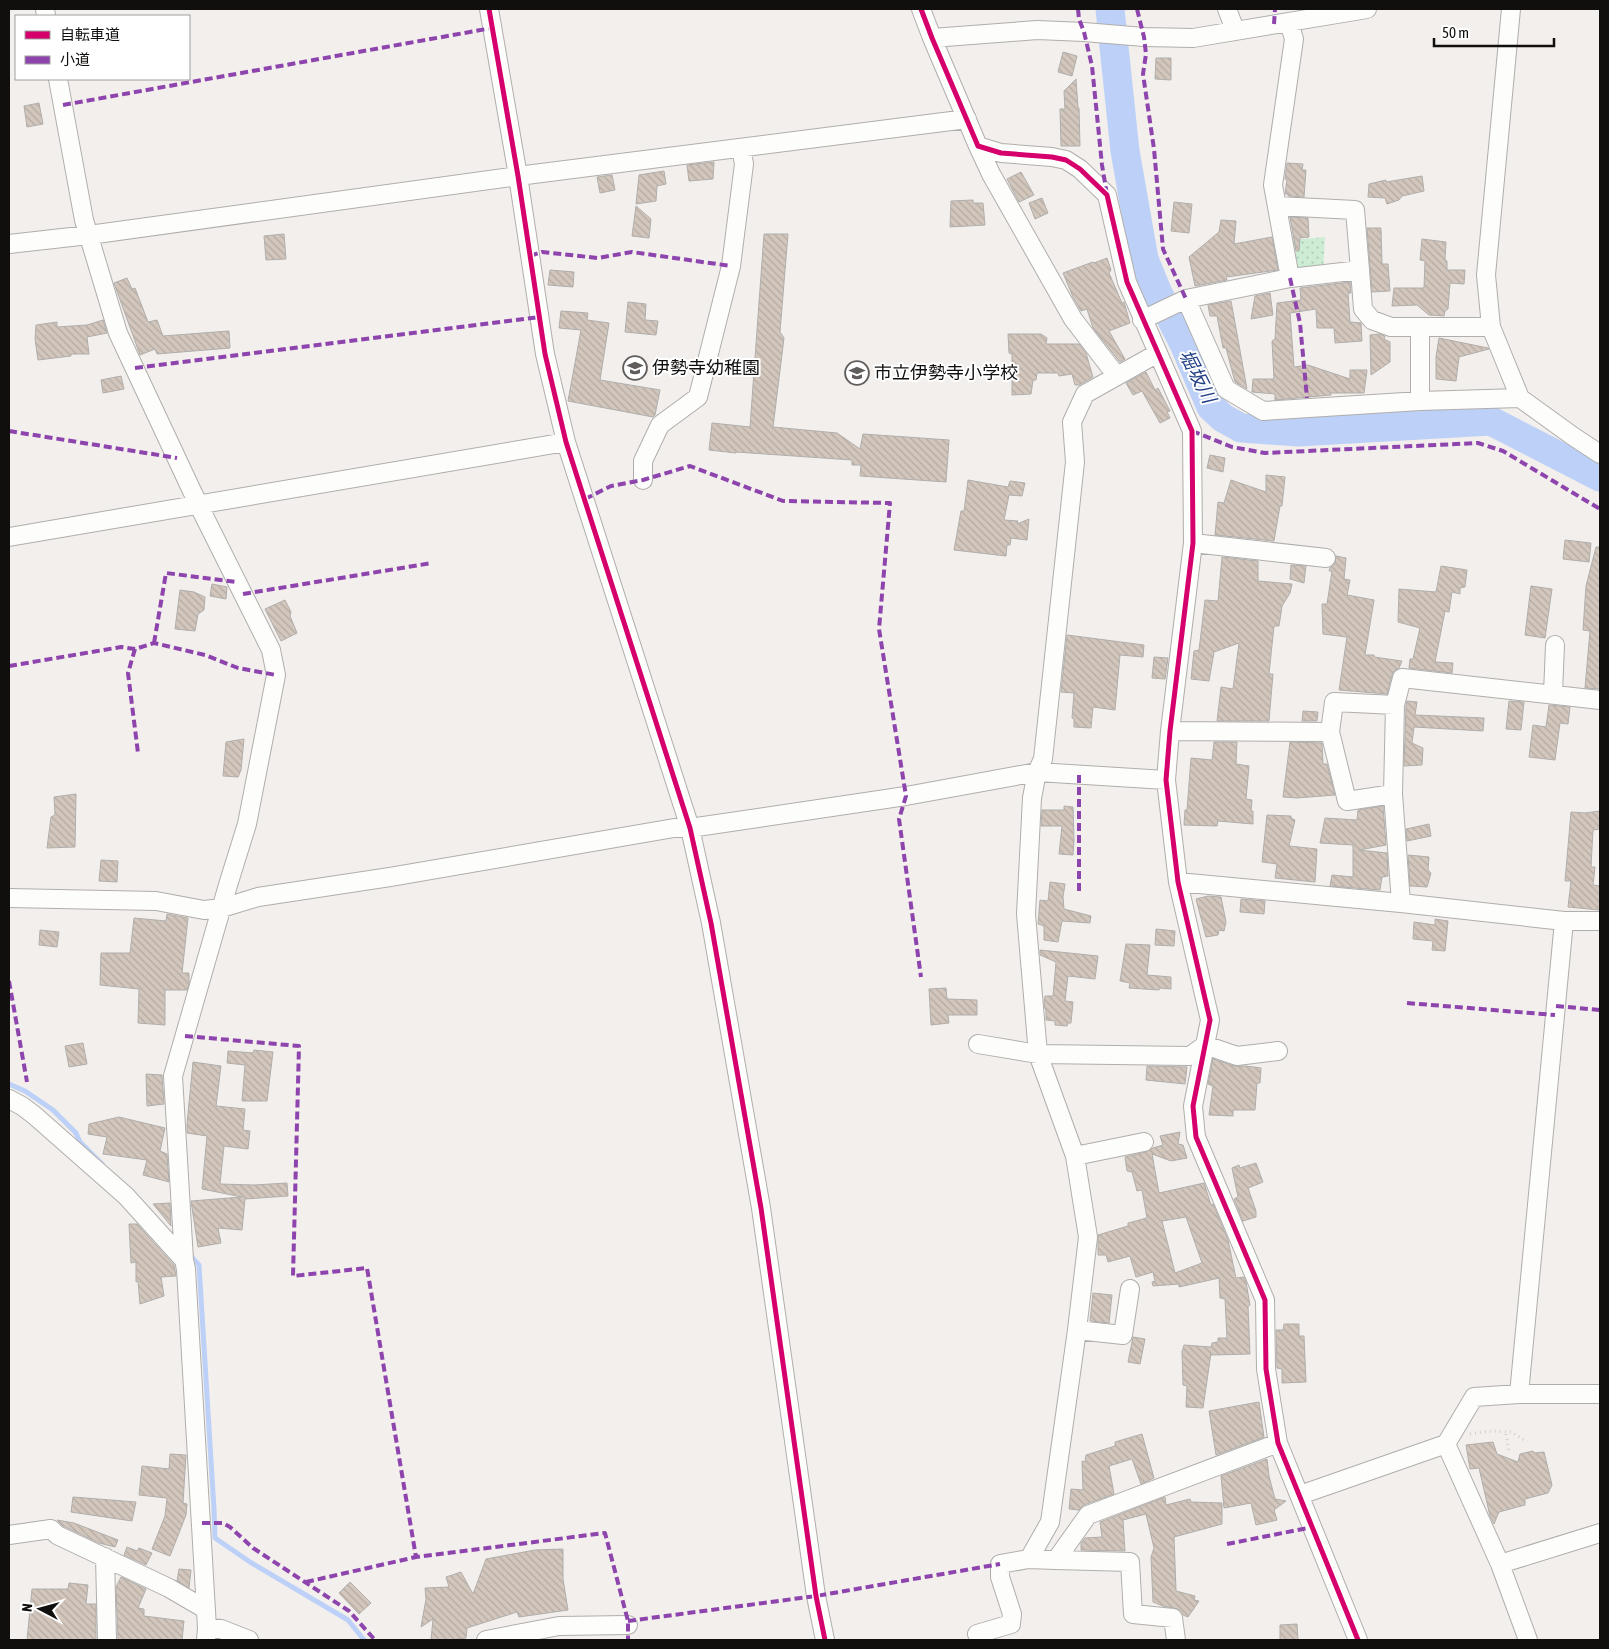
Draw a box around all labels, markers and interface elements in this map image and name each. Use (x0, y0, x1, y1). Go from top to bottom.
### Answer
legend (15, 15, 190, 80)
scale bar (1434, 15, 1554, 47)
text: 50 m (1442, 24, 1469, 41)
text: 自転車道 (60, 26, 120, 43)
text: 小道 (60, 51, 90, 68)
water label: 堀坂川 (1175, 346, 1222, 408)
school or university icon: 伊勢寺幼稚園 (622, 355, 648, 381)
place label: 伊勢寺幼稚園 (652, 357, 760, 378)
school or university icon: 市立伊勢寺小学校 (844, 360, 870, 386)
place label: 市立伊勢寺小学校 (874, 362, 1018, 383)
north arrow (15, 1584, 65, 1634)
text: N (19, 1603, 35, 1613)

